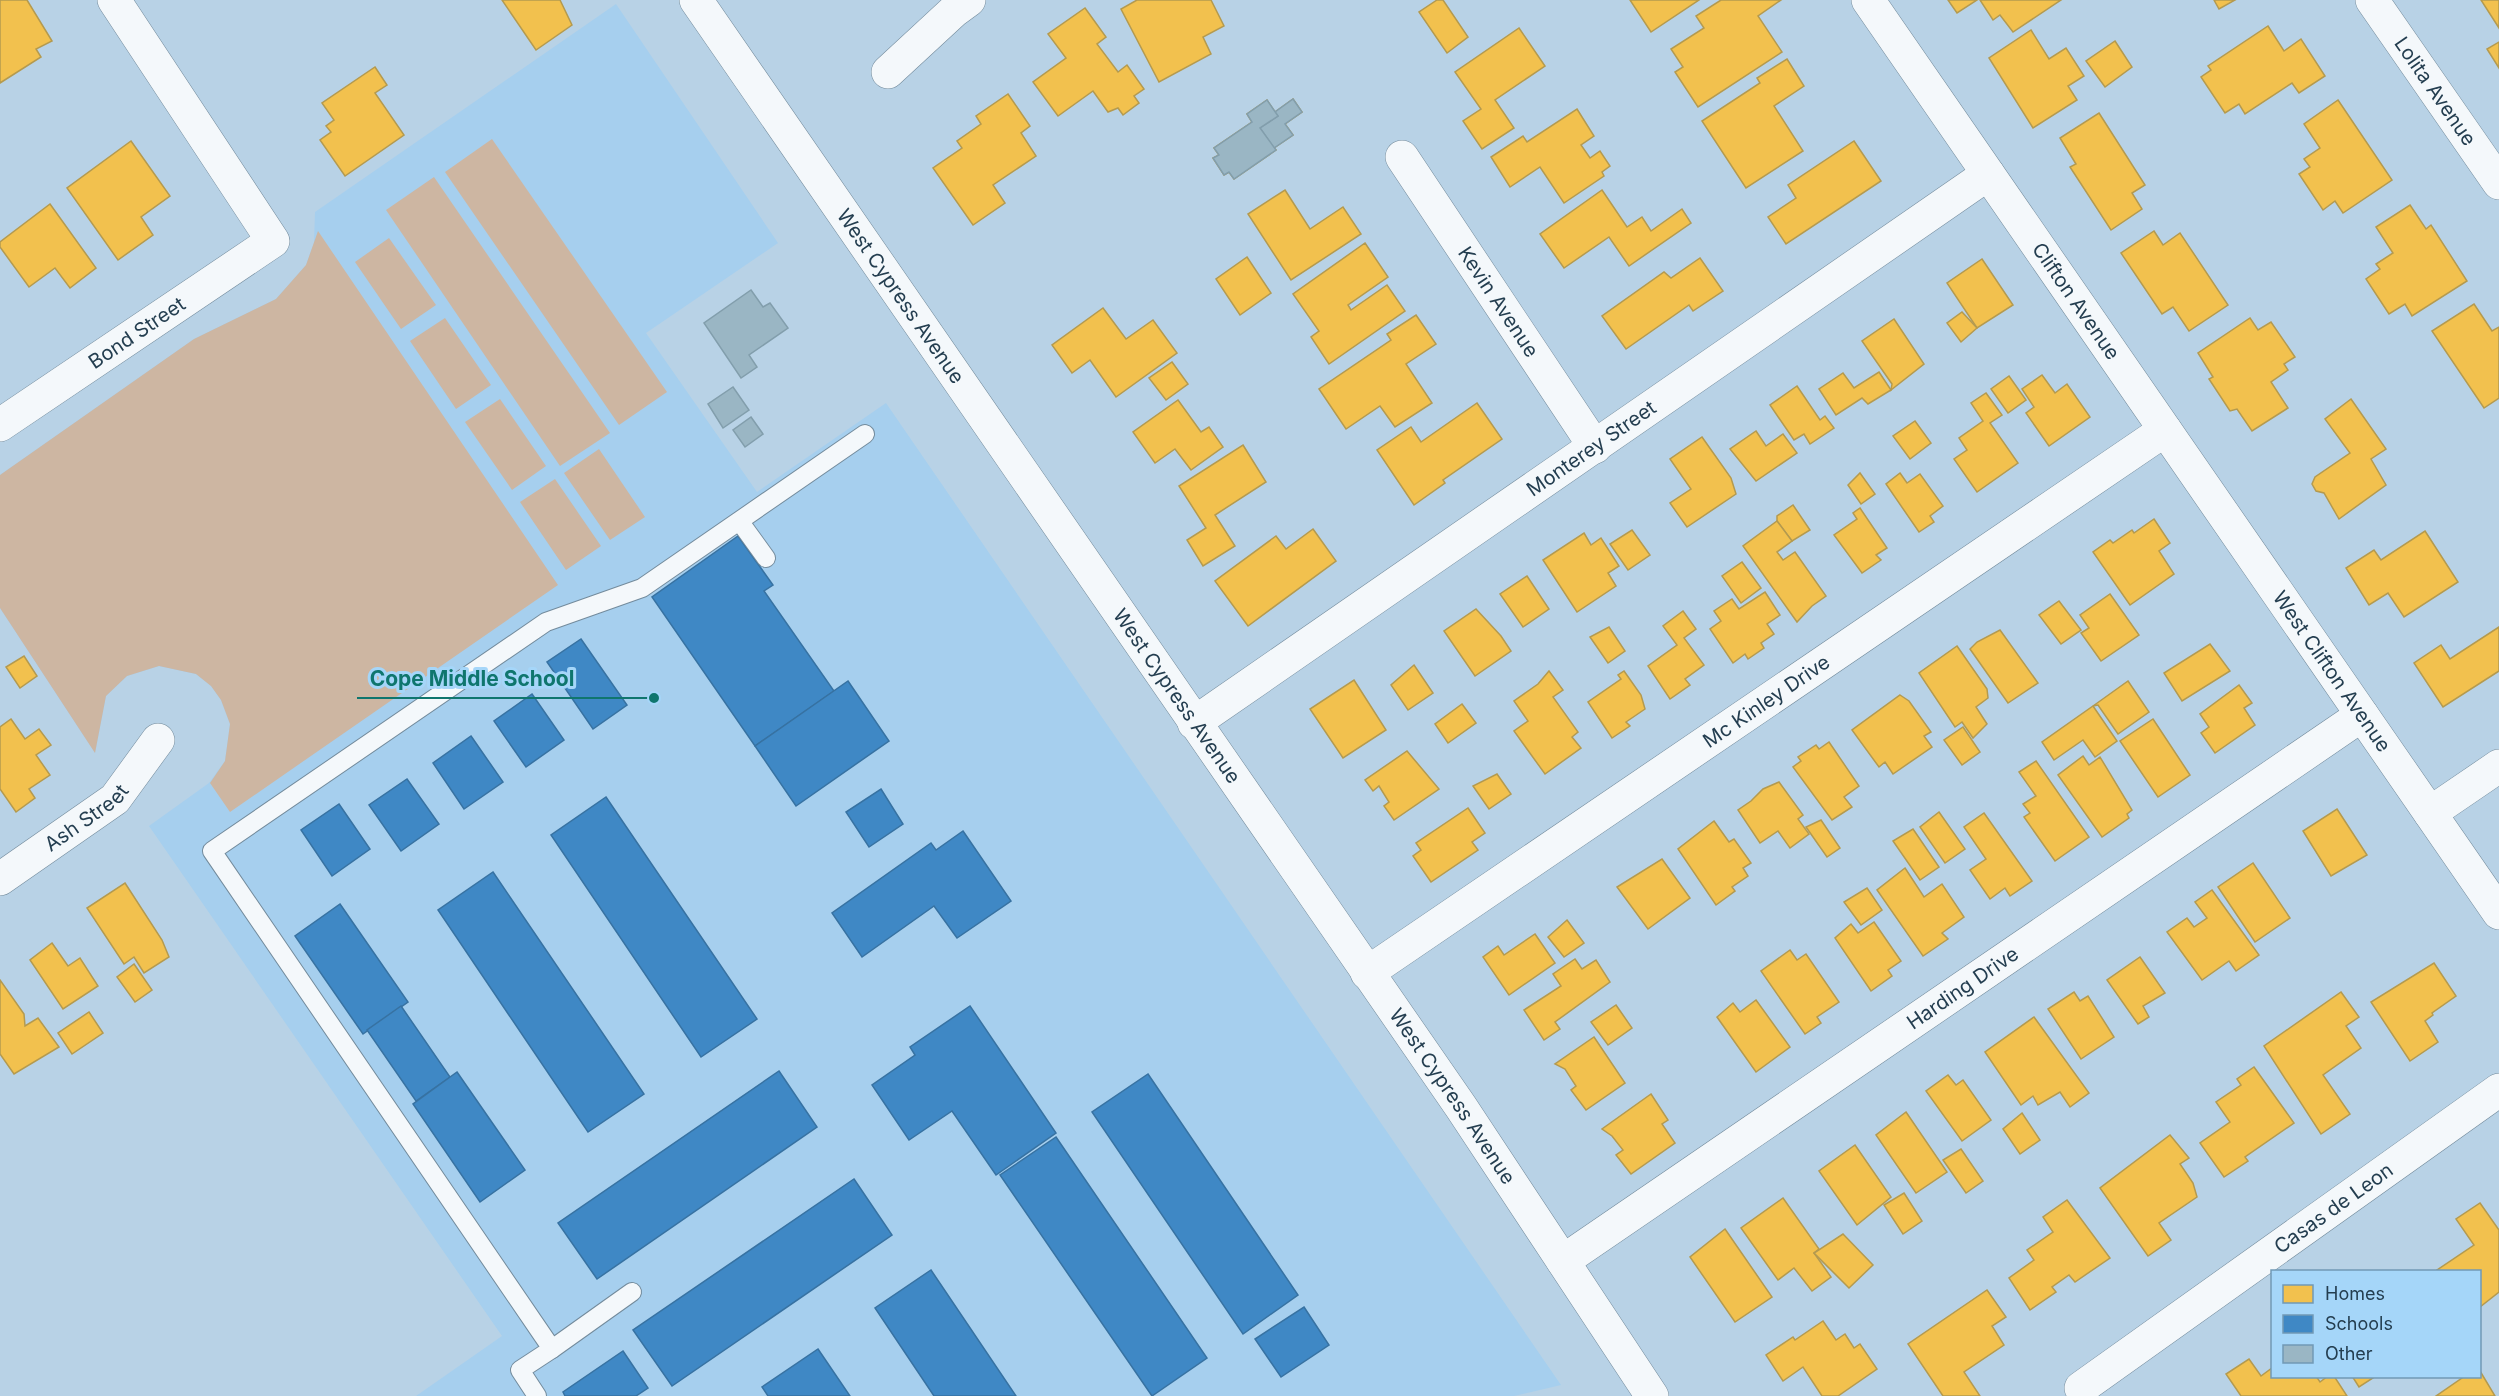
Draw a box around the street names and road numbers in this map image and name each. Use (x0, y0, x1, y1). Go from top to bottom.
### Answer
street label: Lolita Avenue (2389, 32, 2481, 150)
street label: West Cypress Avenue (832, 204, 969, 388)
street label: Clifton Avenue (2027, 238, 2125, 364)
street label: Kevin Avenue (1453, 242, 1544, 362)
street label: Bond Street (84, 291, 190, 374)
street label: Monterey Street (1522, 395, 1661, 501)
street label: West Clifton Avenue (2268, 586, 2396, 756)
street label: West Cypress Avenue (1108, 604, 1246, 788)
street label: Mc Kinley Drive (1698, 650, 1834, 753)
street label: Ash Street (40, 779, 134, 856)
street label: Harding Drive (1902, 941, 2023, 1034)
street label: West Cypress Avenue (1385, 1004, 1521, 1189)
street label: Casas de Leon (2269, 1158, 2397, 1259)

